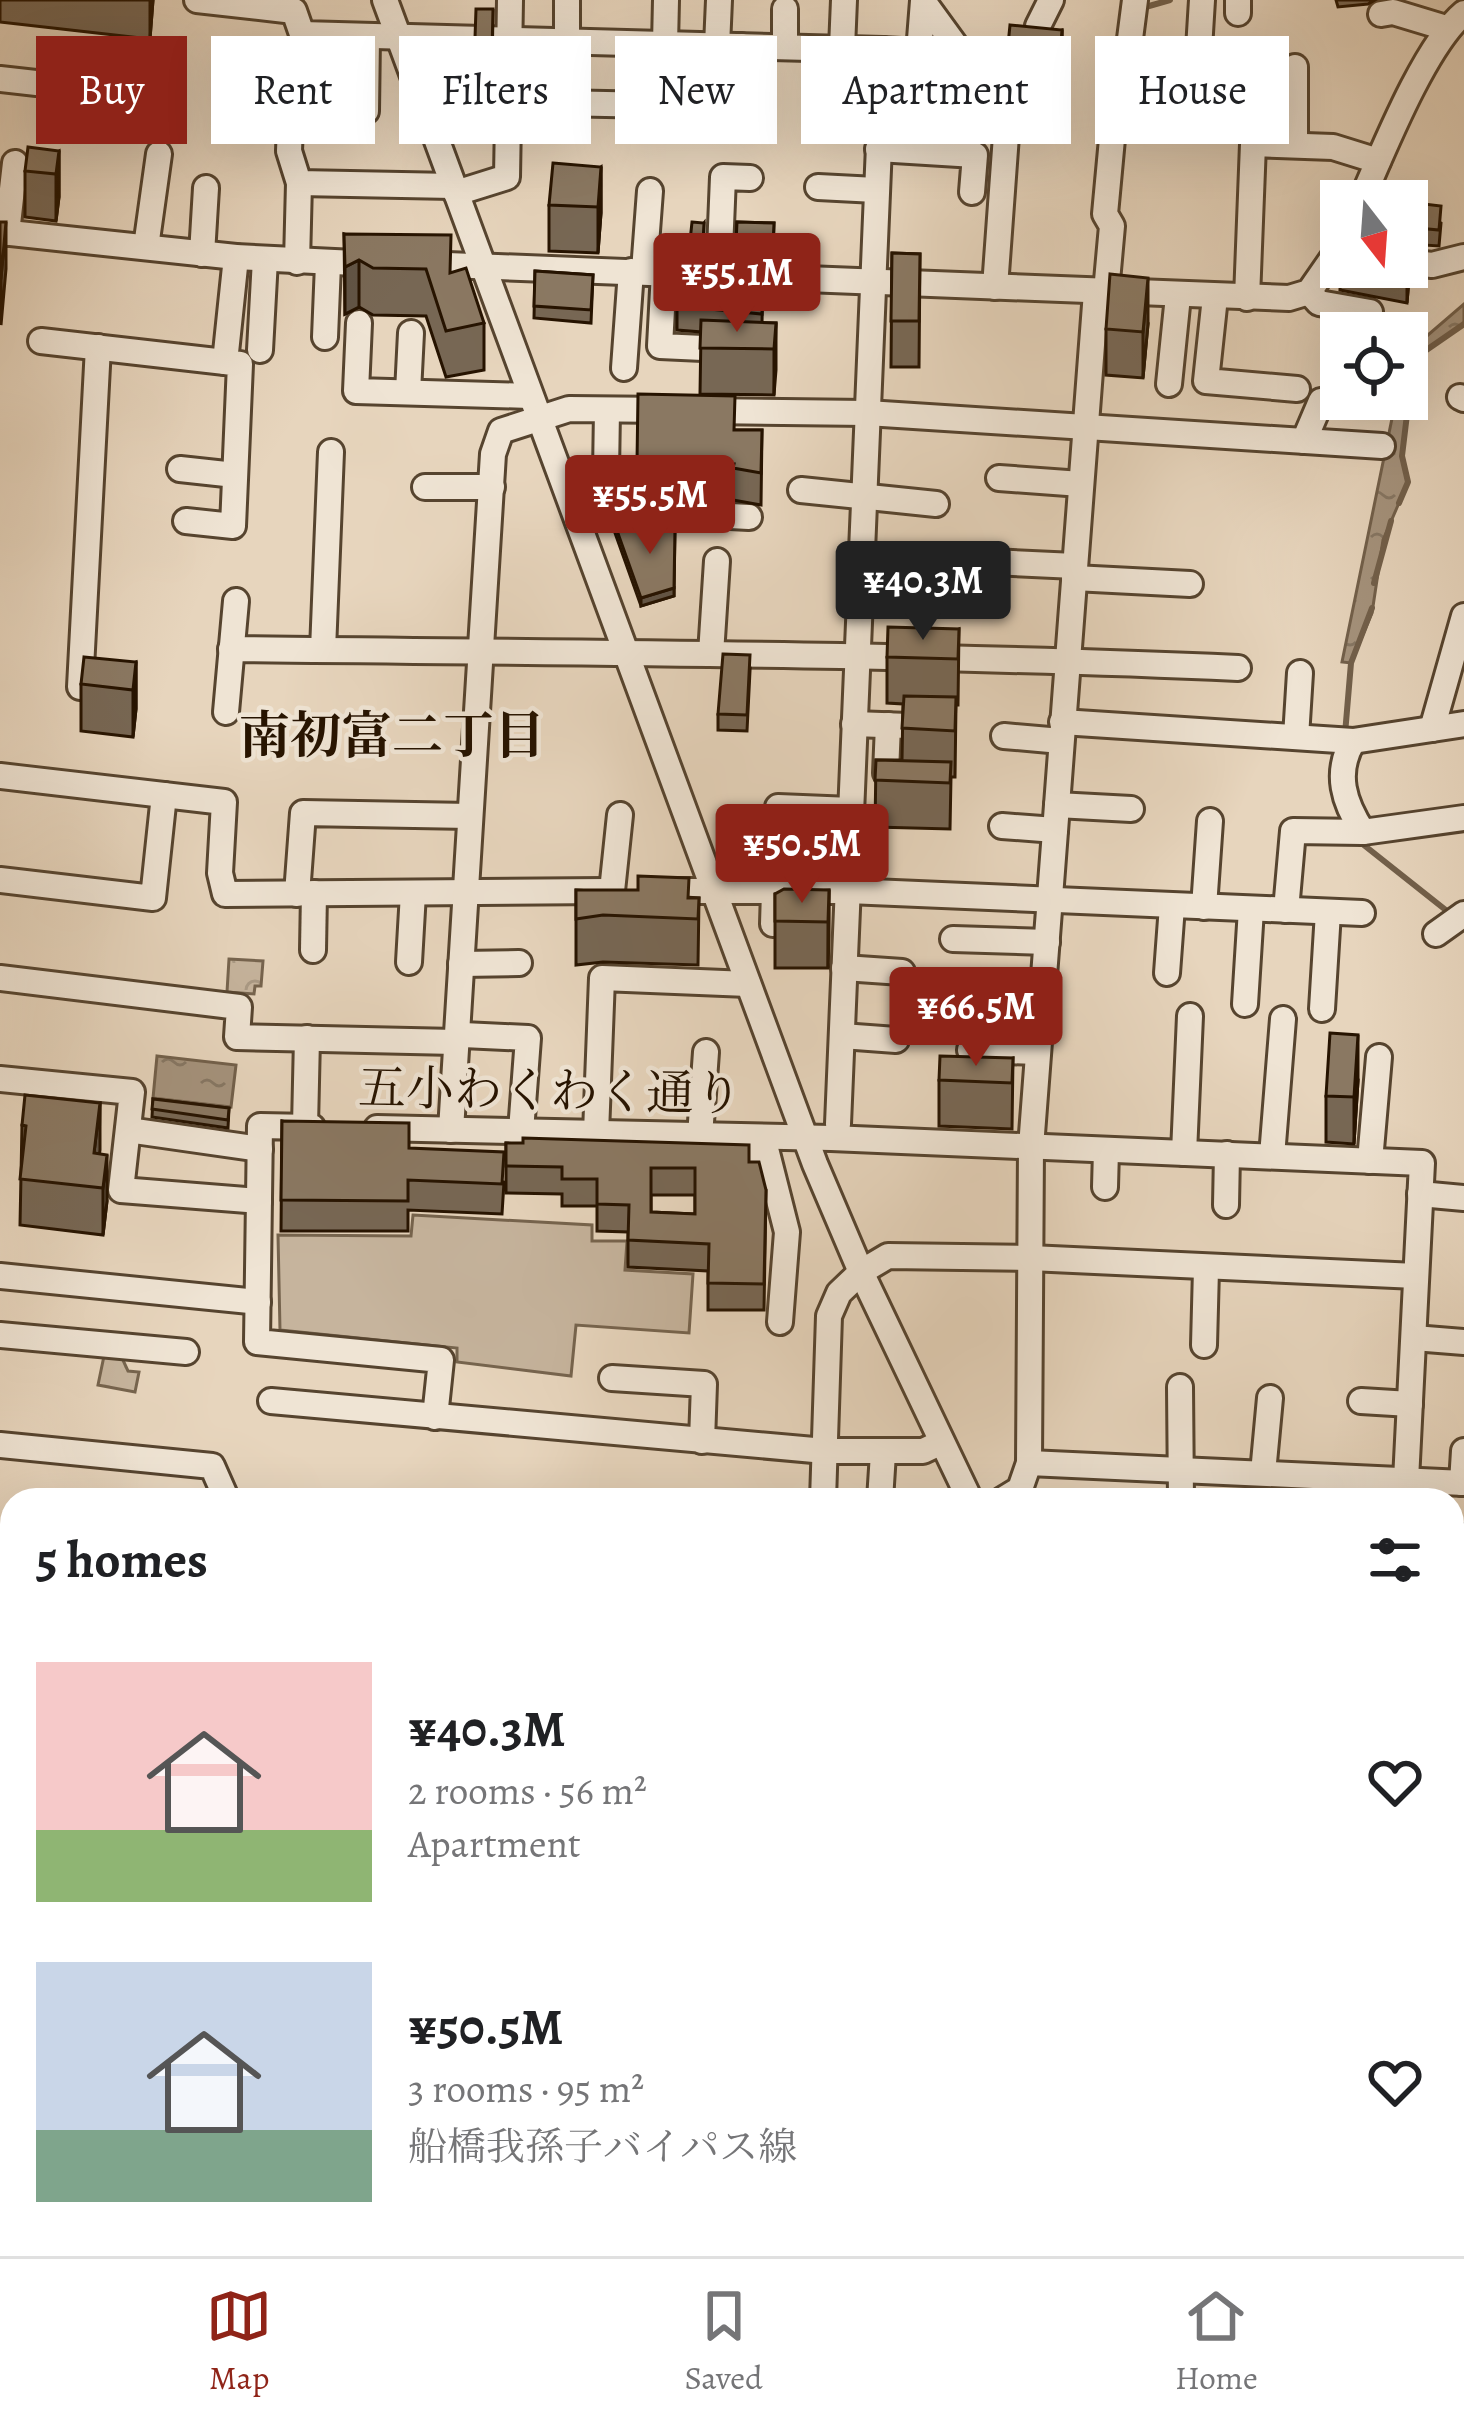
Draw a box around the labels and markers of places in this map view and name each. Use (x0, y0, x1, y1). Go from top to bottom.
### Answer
pin: ¥55.1M (639, 233, 835, 335)
pin: ¥55.5M (552, 455, 748, 557)
pin: ¥40.3M (825, 541, 1021, 643)
pin: ¥50.5M (704, 804, 900, 906)
pin: ¥66.5M (878, 967, 1074, 1069)

